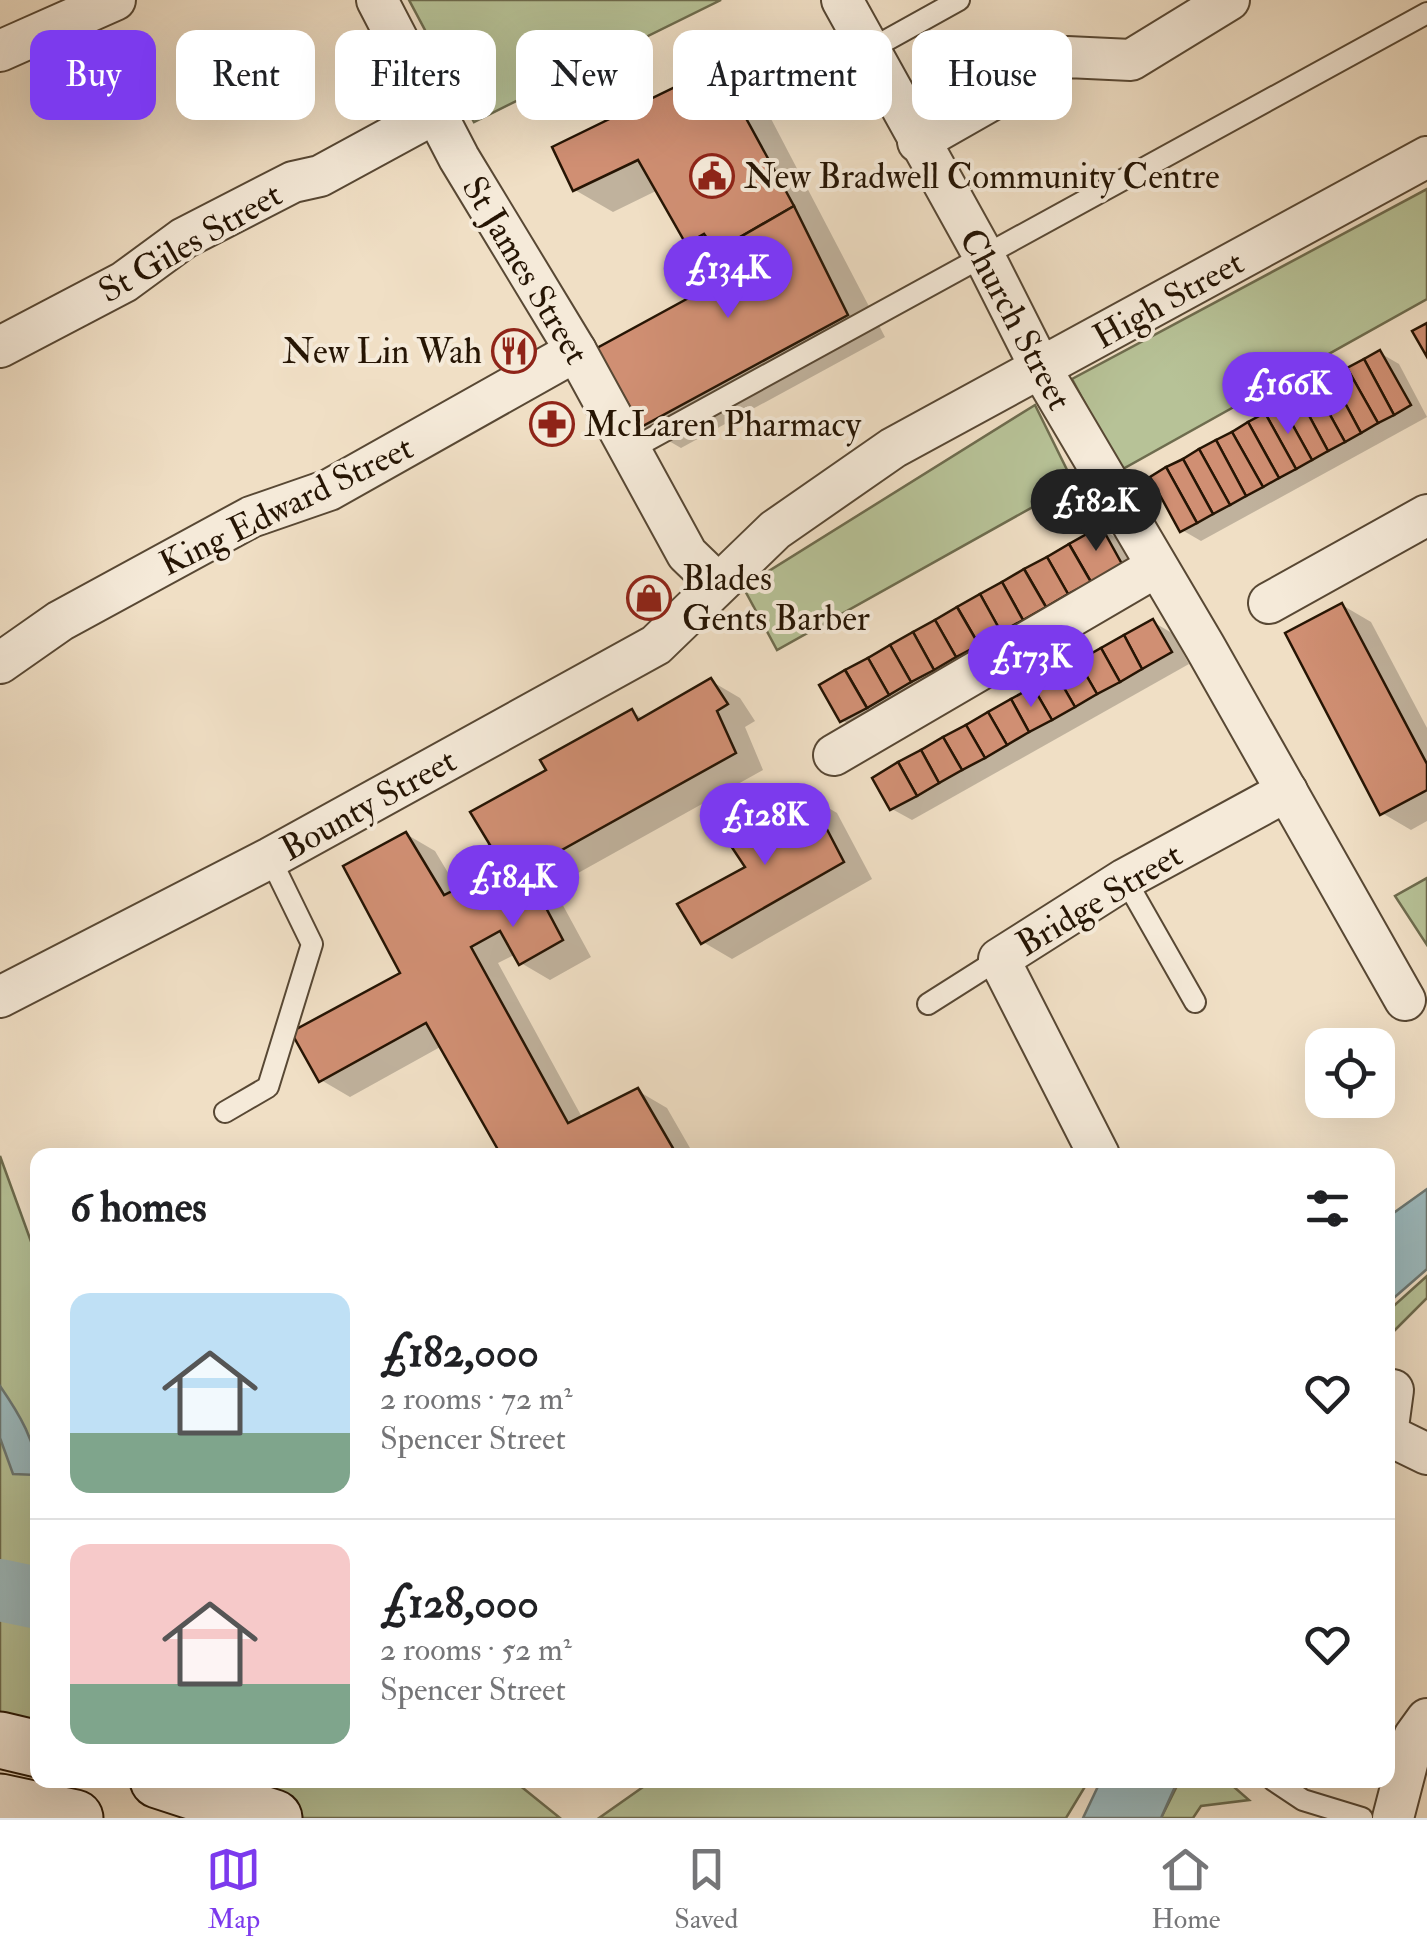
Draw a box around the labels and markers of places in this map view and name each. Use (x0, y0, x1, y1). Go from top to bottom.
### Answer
public building icon: New Bradwell Community Centre (689, 153, 735, 199)
place label: New Bradwell Community Centre (744, 155, 1220, 199)
pin: £134K (658, 236, 798, 321)
restaurant icon: New Lin Wah (491, 328, 537, 374)
place label: New Lin Wah (282, 330, 482, 374)
pin: £166K (1218, 352, 1358, 437)
pharmacy icon: McLaren Pharmacy (529, 401, 575, 447)
place label: McLaren Pharmacy (584, 403, 862, 447)
pin: £182K (1026, 469, 1166, 554)
place label: Blades Gents Barber (682, 557, 870, 641)
shop icon: Blades Gents Barber (626, 575, 672, 621)
pin: £173K (961, 625, 1101, 710)
pin: £128K (695, 783, 835, 868)
pin: £184K (443, 845, 583, 930)

